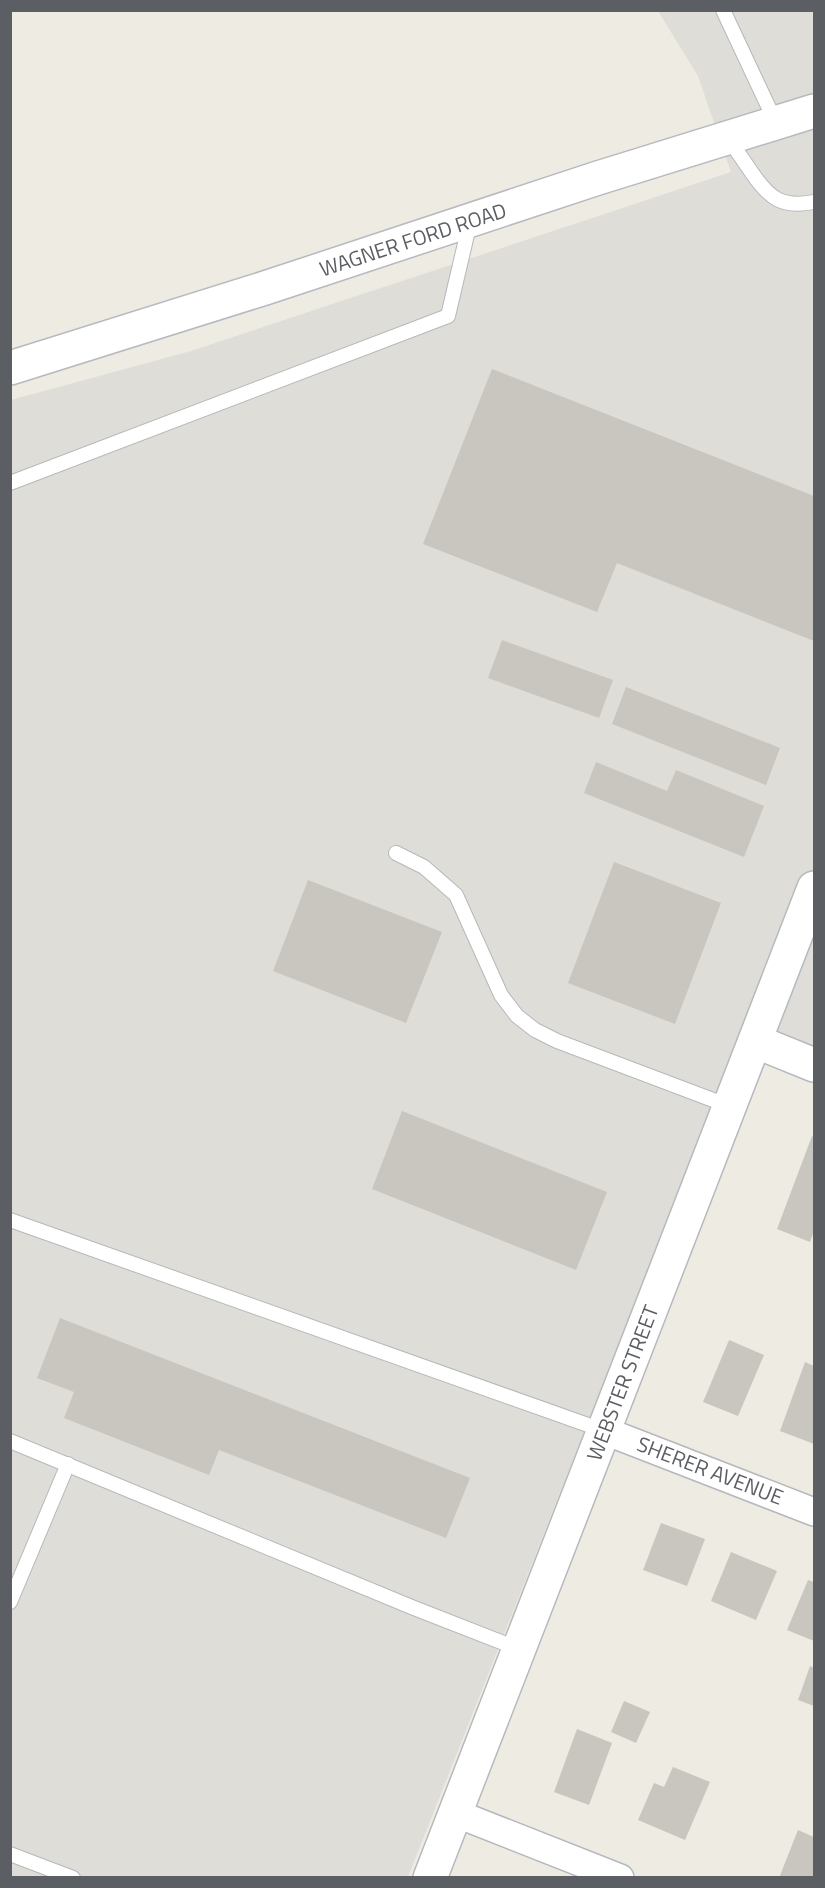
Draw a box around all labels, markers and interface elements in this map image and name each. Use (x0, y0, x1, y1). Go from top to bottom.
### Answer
street label: WAGNER FORD ROAD (315, 194, 510, 284)
street label: WEBSTER STREET (578, 1300, 666, 1465)
street label: SHERER AVENUE (633, 1427, 788, 1513)

